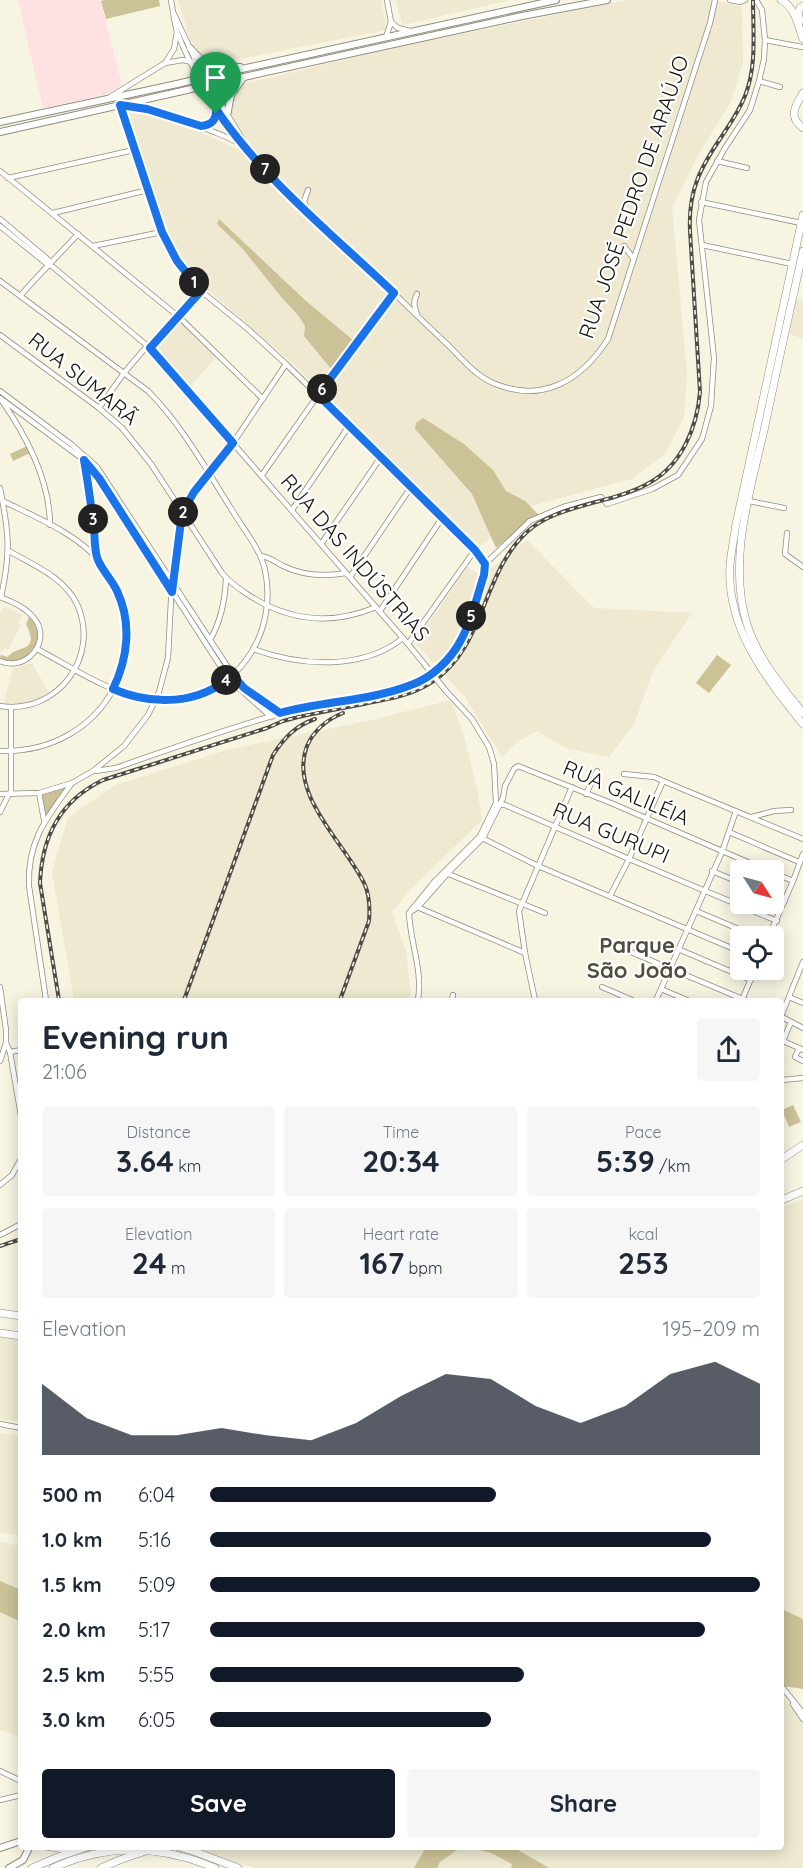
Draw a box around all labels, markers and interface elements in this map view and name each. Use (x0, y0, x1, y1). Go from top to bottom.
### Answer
pin (190, 52, 241, 114)
street label: RUA JOSÉ PEDRO DE ARAÚJO (572, 52, 694, 342)
icon: arrive (199, 61, 232, 94)
pin: 7 (250, 154, 280, 184)
text: 7 (261, 159, 269, 179)
pin: 1 (179, 267, 209, 297)
text: 1 (191, 272, 197, 292)
street label: RUA SUMARÃ (24, 326, 144, 430)
pin: 6 (307, 374, 337, 404)
text: 6 (318, 379, 326, 399)
street label: RUA DAS INDÚSTRIAS (276, 468, 436, 647)
pin: 2 (168, 497, 198, 527)
text: 2 (178, 502, 188, 522)
pin: 3 (78, 504, 108, 534)
text: 3 (89, 509, 97, 529)
pin: 5 (456, 601, 486, 631)
text: 5 (466, 606, 476, 626)
pin: 4 (211, 665, 241, 695)
text: 4 (221, 670, 231, 690)
street label: RUA GALILÉIA (559, 754, 693, 830)
street label: RUA GURUPI (549, 796, 674, 868)
north arrow (730, 860, 784, 914)
map controls (730, 860, 784, 980)
button: locate (730, 926, 784, 980)
district label: Parque São João (587, 931, 687, 984)
text: Evening run (42, 1016, 229, 1057)
button: share (697, 1018, 760, 1081)
text: 21:06 (42, 1059, 87, 1084)
text: Distance (127, 1122, 191, 1142)
text: Time (383, 1122, 419, 1142)
text: Pace (625, 1122, 662, 1142)
text: 3.64 (116, 1142, 174, 1180)
text: 20:34 (362, 1142, 440, 1180)
text: 5:39 (596, 1142, 655, 1180)
text: km (174, 1156, 201, 1176)
text: /km (655, 1156, 691, 1176)
text: Elevation (125, 1224, 192, 1244)
text: Heart rate (363, 1224, 439, 1244)
text: kcal (628, 1224, 658, 1244)
text: 24 (132, 1244, 167, 1282)
text: 167 (359, 1244, 404, 1282)
text: 253 (618, 1244, 669, 1282)
text: m (167, 1258, 186, 1278)
text: bpm (404, 1258, 443, 1278)
text: Elevation (42, 1316, 126, 1341)
text: 195–209 m (663, 1316, 760, 1341)
text: 500 m (42, 1482, 102, 1507)
text: 6:04 (138, 1482, 175, 1507)
text: 1.0 km (42, 1527, 102, 1552)
text: 5:16 (138, 1527, 171, 1552)
text: 1.5 km (42, 1572, 102, 1597)
text: 5:09 (138, 1572, 176, 1597)
text: 2.0 km (42, 1617, 106, 1642)
text: 5:17 (138, 1617, 170, 1642)
text: 2.5 km (42, 1662, 105, 1687)
text: 5:55 (138, 1662, 174, 1687)
text: 3.0 km (42, 1707, 105, 1732)
text: 6:05 (138, 1707, 175, 1732)
button: Save (42, 1769, 395, 1838)
button: Share (407, 1769, 760, 1838)

